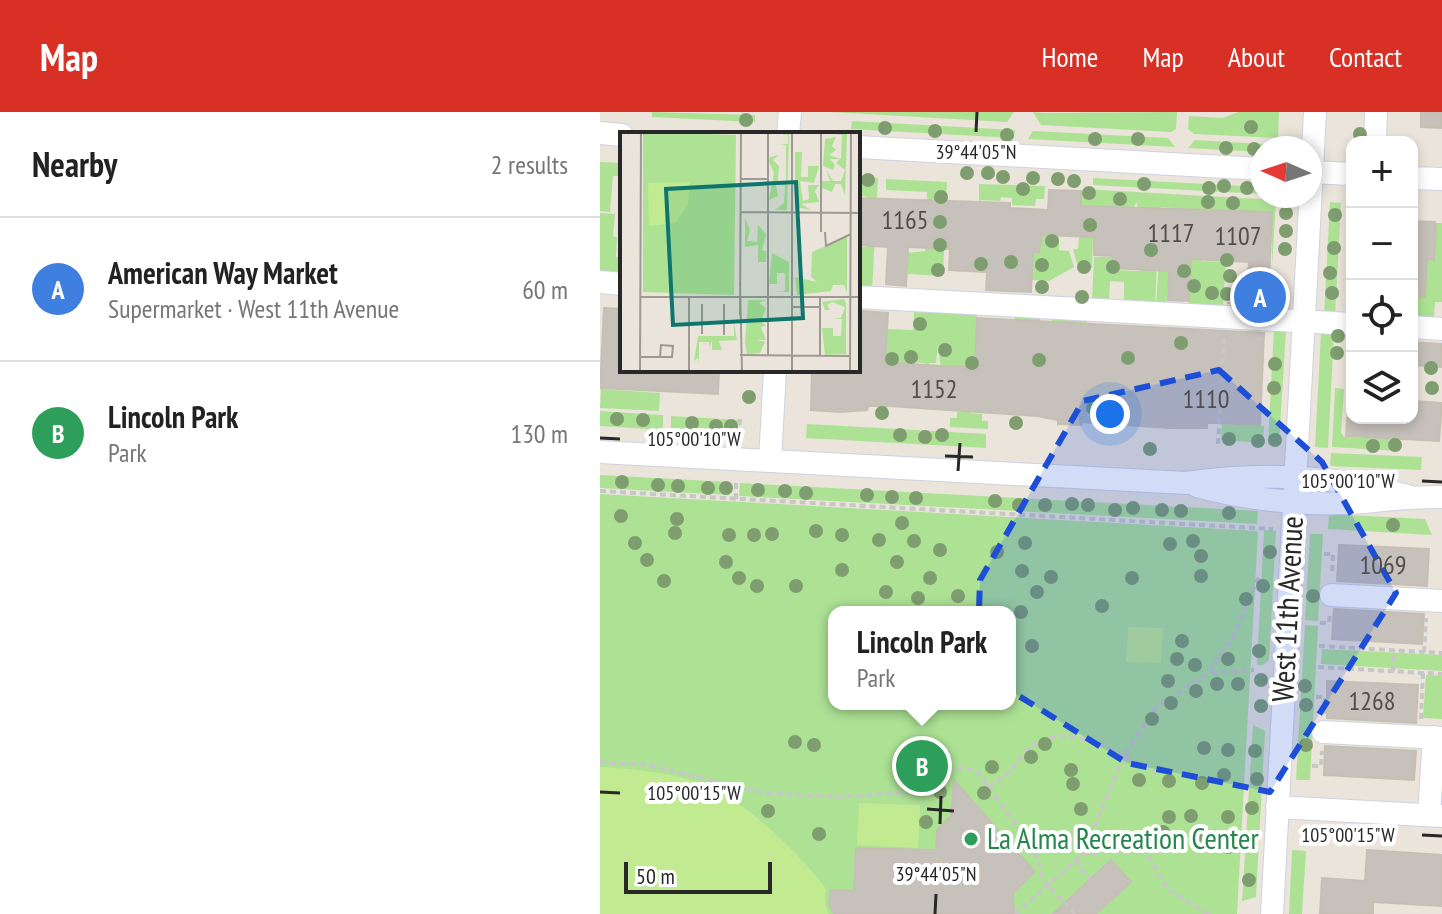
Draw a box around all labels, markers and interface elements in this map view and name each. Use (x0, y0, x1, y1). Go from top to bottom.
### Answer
text: Map (40, 32, 98, 81)
text: Home (1042, 38, 1098, 75)
text: Map (1142, 38, 1184, 75)
text: About (1228, 38, 1285, 75)
text: Contact (1329, 38, 1402, 75)
inset map (620, 132, 860, 372)
north arrow (1250, 136, 1322, 208)
map controls (1346, 136, 1418, 424)
button: + (1346, 136, 1418, 208)
text: 39°44'05"N (936, 139, 1016, 165)
text: Nearby (32, 142, 117, 186)
text: 2 results (491, 148, 568, 181)
house number: 1165 (882, 203, 928, 236)
button: − (1346, 208, 1418, 280)
house number: 1117 (1148, 216, 1194, 249)
house number: 1107 (1215, 219, 1261, 252)
text: American Way Market (108, 253, 338, 292)
pin: A (1234, 267, 1286, 327)
text: A (51, 273, 65, 306)
text: 60 m (522, 273, 568, 306)
button: locate (1346, 280, 1418, 352)
text: Supermarket · West 11th Avenue (108, 292, 399, 325)
button: layers (1346, 352, 1418, 424)
house number: 1152 (911, 372, 957, 405)
house number: 1110 (1183, 382, 1229, 415)
your location (1090, 394, 1130, 434)
text: Lincoln Park (108, 397, 238, 436)
text: B (52, 417, 64, 450)
text: 130 m (510, 417, 568, 450)
text: 105°00'10"W (647, 426, 741, 452)
text: Park (108, 436, 147, 469)
text: 105°00'10"W (1301, 468, 1395, 494)
street label: West 11th Avenue (1262, 515, 1311, 703)
house number: 1069 (1360, 548, 1406, 581)
popup (828, 606, 1016, 710)
text: Lincoln Park (857, 622, 987, 661)
text: Park (857, 661, 895, 694)
house number: 1268 (1349, 684, 1395, 717)
pin: B (896, 736, 948, 796)
text: 105°00'15"W (647, 780, 741, 806)
place label: La Alma Recreation Center (987, 818, 1259, 857)
text: 105°00'15"W (1301, 822, 1395, 848)
marker: La Alma Recreation Center (962, 830, 980, 848)
scale bar (624, 858, 772, 894)
text: 39°44'05"N (896, 861, 976, 887)
text: 50 m (636, 862, 675, 890)

